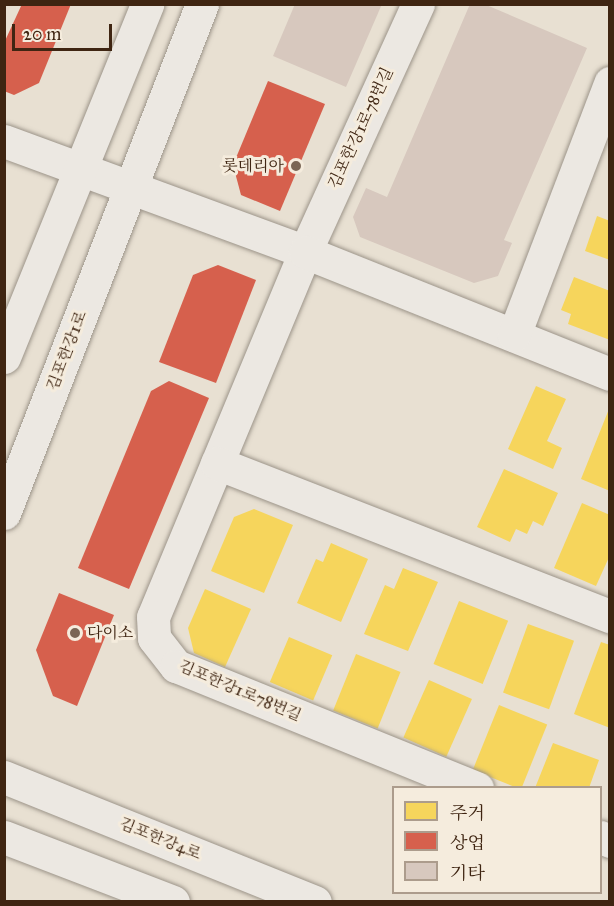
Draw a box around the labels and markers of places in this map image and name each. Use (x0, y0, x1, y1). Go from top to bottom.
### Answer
place label: 롯데리아 (222, 156, 284, 176)
marker: 롯데리아 (289, 159, 303, 173)
place label: 다이소 (87, 623, 133, 643)
marker: 다이소 (68, 626, 82, 640)

